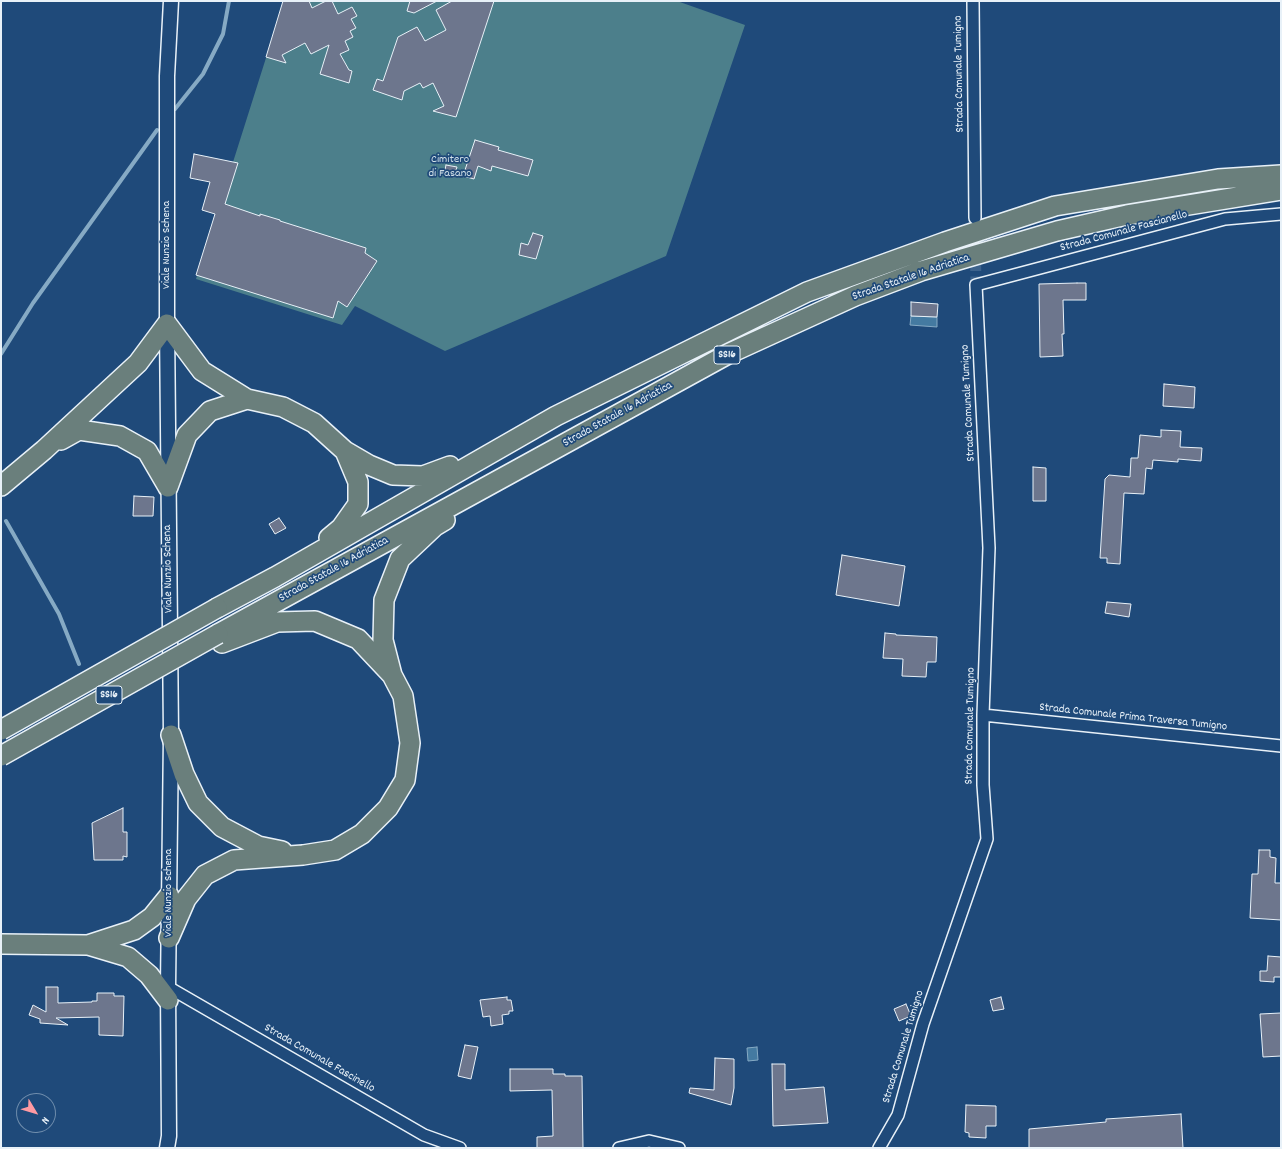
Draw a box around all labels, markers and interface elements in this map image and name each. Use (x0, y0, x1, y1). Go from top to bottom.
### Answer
street label: Strada Comunale Tumigno (952, 15, 968, 133)
park label: Cimitero di Fasano (428, 153, 472, 181)
street label: Viale Nunzio Schena (160, 201, 174, 289)
street label: Strada Comunale Fascianello (1059, 208, 1189, 256)
street label: Strada Statale 16 Adriatica (851, 251, 971, 305)
street label: Strada Comunale Tumigno (959, 344, 979, 462)
road number: SS16 (714, 346, 740, 364)
street label: Strada Statale 16 Adriatica (561, 379, 675, 451)
street label: Viale Nunzio Schena (161, 525, 177, 613)
street label: Strada Statale 16 Adriatica (277, 534, 391, 606)
street label: Strada Comunale Tumigno (963, 667, 979, 785)
road number: SS16 (96, 686, 122, 704)
street label: Strada Comunale Prima Traversa Tumigno (1038, 701, 1228, 735)
street label: Viale Nunzio Schena (162, 849, 176, 937)
street label: Strada Comunale Tumigno (880, 989, 928, 1105)
street label: Strada Comunale Fascinello (261, 1021, 377, 1097)
north arrow (16, 1093, 56, 1133)
text: N (37, 1113, 53, 1127)

